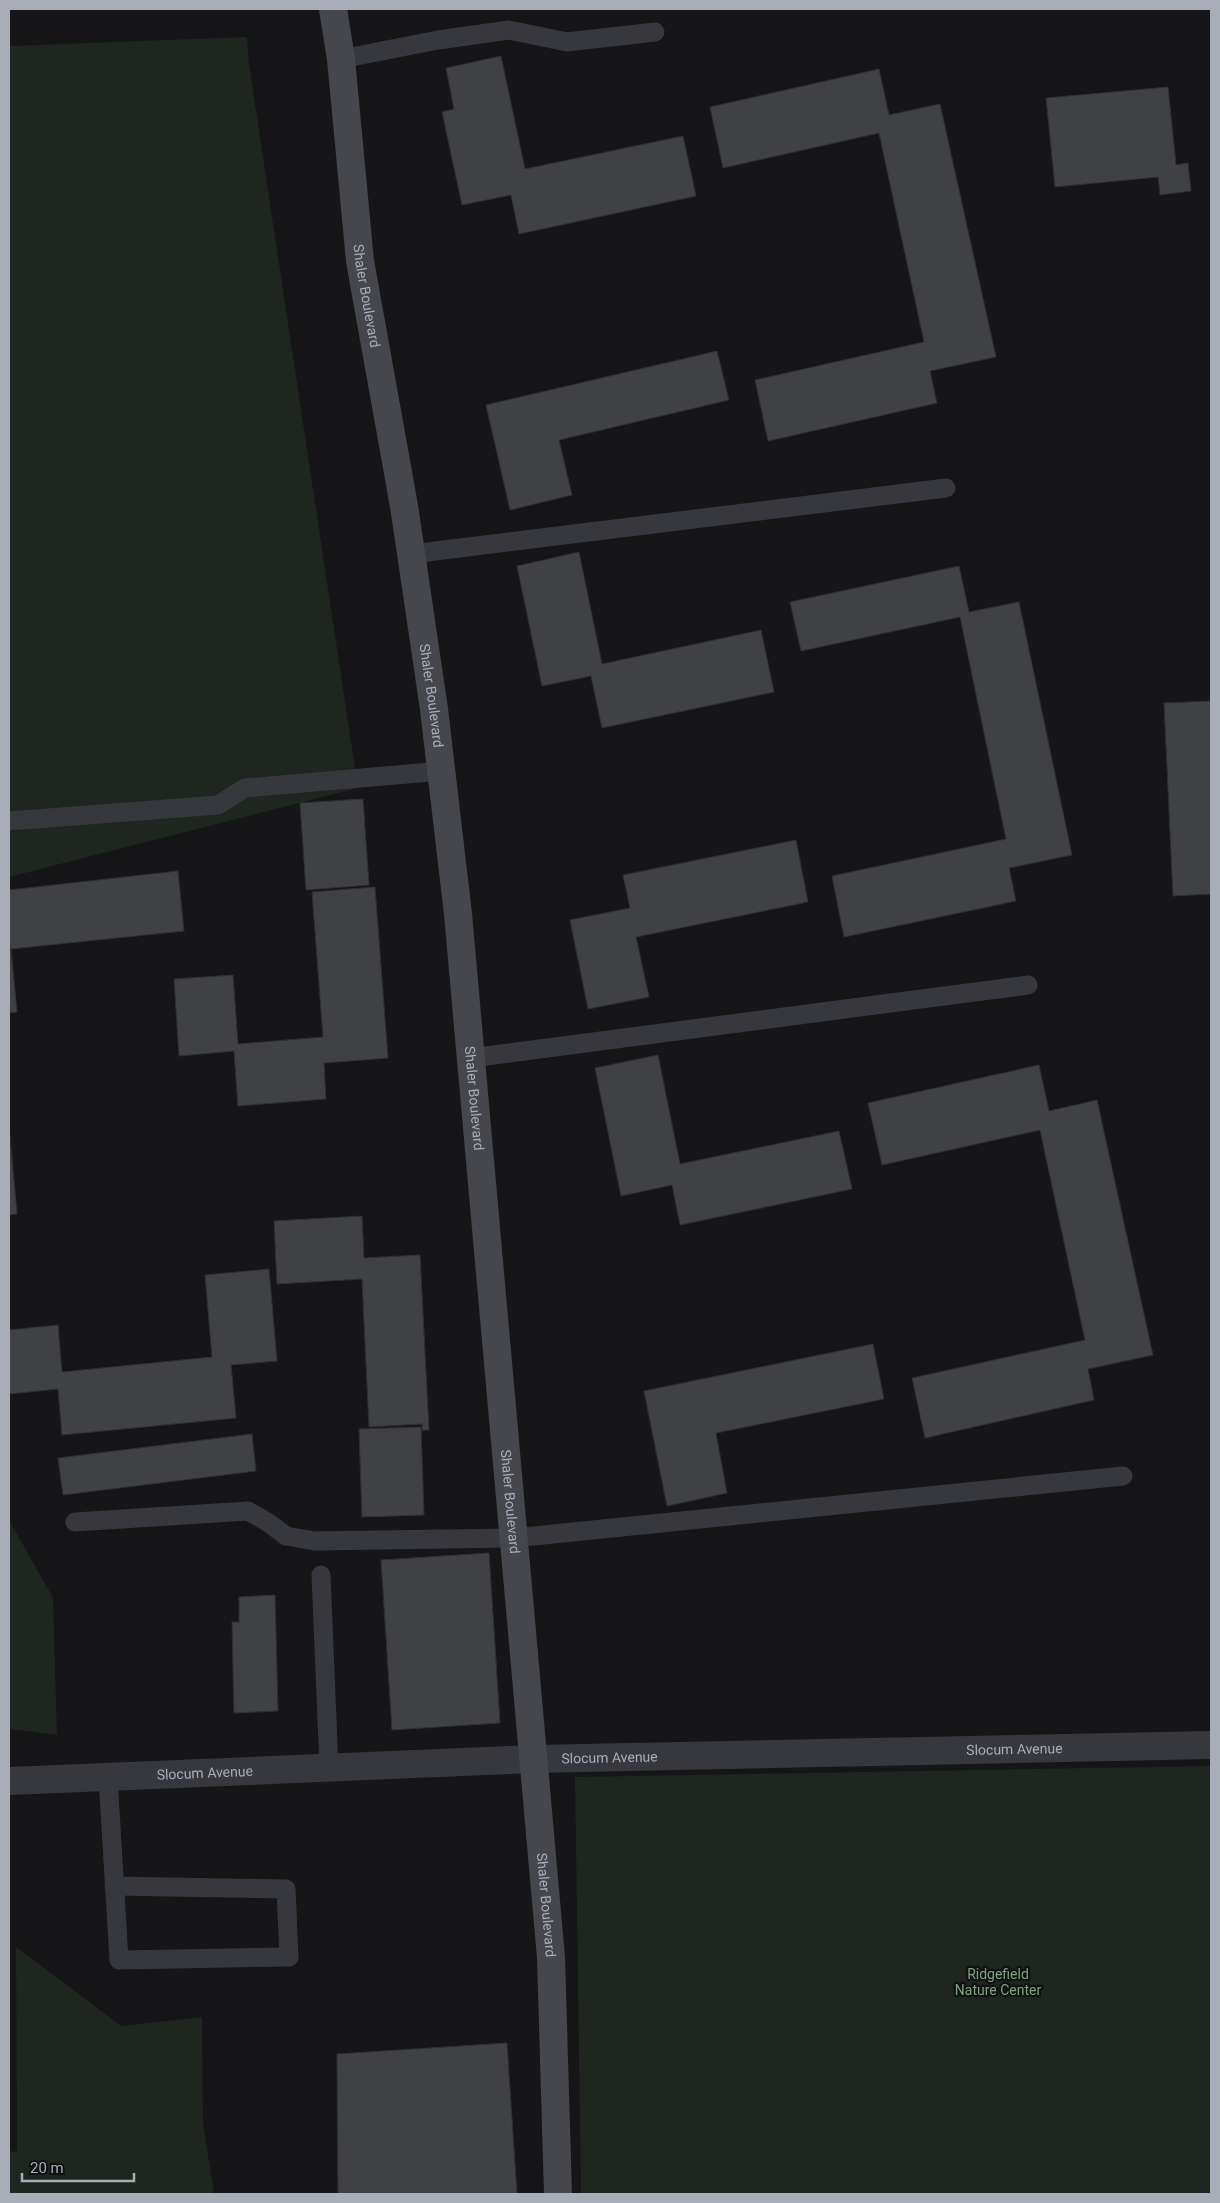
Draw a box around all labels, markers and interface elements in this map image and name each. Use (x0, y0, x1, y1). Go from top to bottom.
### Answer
street label: Shaler Boulevard (350, 243, 383, 349)
street label: Shaler Boulevard (416, 643, 446, 748)
street label: Shaler Boulevard (462, 1045, 487, 1151)
street label: Shaler Boulevard (498, 1449, 523, 1555)
street label: Slocum Avenue (966, 1740, 1063, 1758)
street label: Slocum Avenue (561, 1748, 658, 1766)
street label: Slocum Avenue (156, 1763, 253, 1783)
street label: Shaler Boulevard (534, 1852, 559, 1958)
park label: Ridgefield Nature Center (955, 1966, 1041, 1998)
scale bar (22, 2150, 135, 2182)
text: 20 m (30, 2159, 64, 2177)

